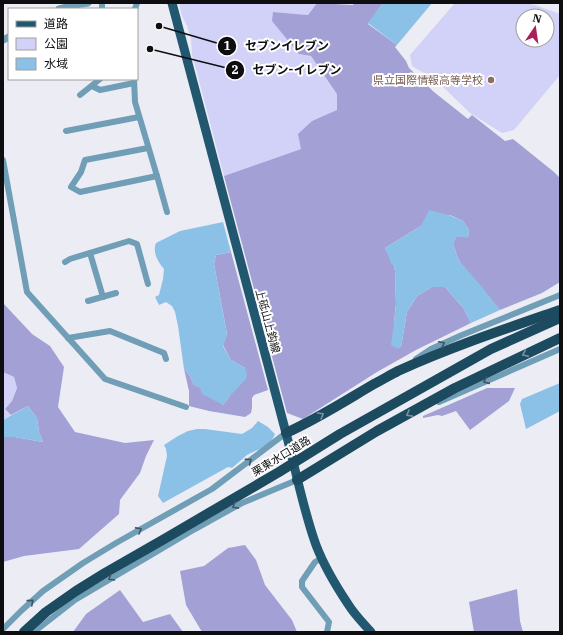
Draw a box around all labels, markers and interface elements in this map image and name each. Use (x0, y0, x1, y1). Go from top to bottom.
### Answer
legend (8, 8, 138, 80)
north arrow (515, 8, 555, 48)
text: N (531, 10, 543, 26)
text: 道路 (44, 16, 68, 31)
callout: セブンイレブン (217, 34, 337, 58)
text: 公園 (44, 36, 68, 51)
text: 1 (223, 38, 231, 53)
text: セブンイレブン (245, 38, 329, 53)
text: 水域 (44, 56, 68, 71)
callout: セブン-イレブン (225, 58, 350, 82)
text: 2 (231, 62, 239, 77)
text: セブン-イレブン (253, 62, 341, 77)
place label: 県立国際情報高等学校 (373, 73, 483, 87)
marker: 県立国際情報高等学校 (486, 75, 496, 85)
street label: 上砥山上鈎線 (253, 287, 283, 355)
one-way arrow (438, 341, 445, 349)
one-way arrow (521, 349, 529, 357)
one-way arrow (482, 376, 490, 384)
one-way arrow (406, 409, 413, 416)
one-way arrow (317, 413, 324, 420)
street label: 栗東水口道路 (249, 433, 313, 479)
one-way arrow (245, 459, 252, 466)
one-way arrow (232, 502, 240, 509)
one-way arrow (135, 527, 142, 534)
one-way arrow (108, 574, 115, 581)
one-way arrow (27, 599, 34, 606)

